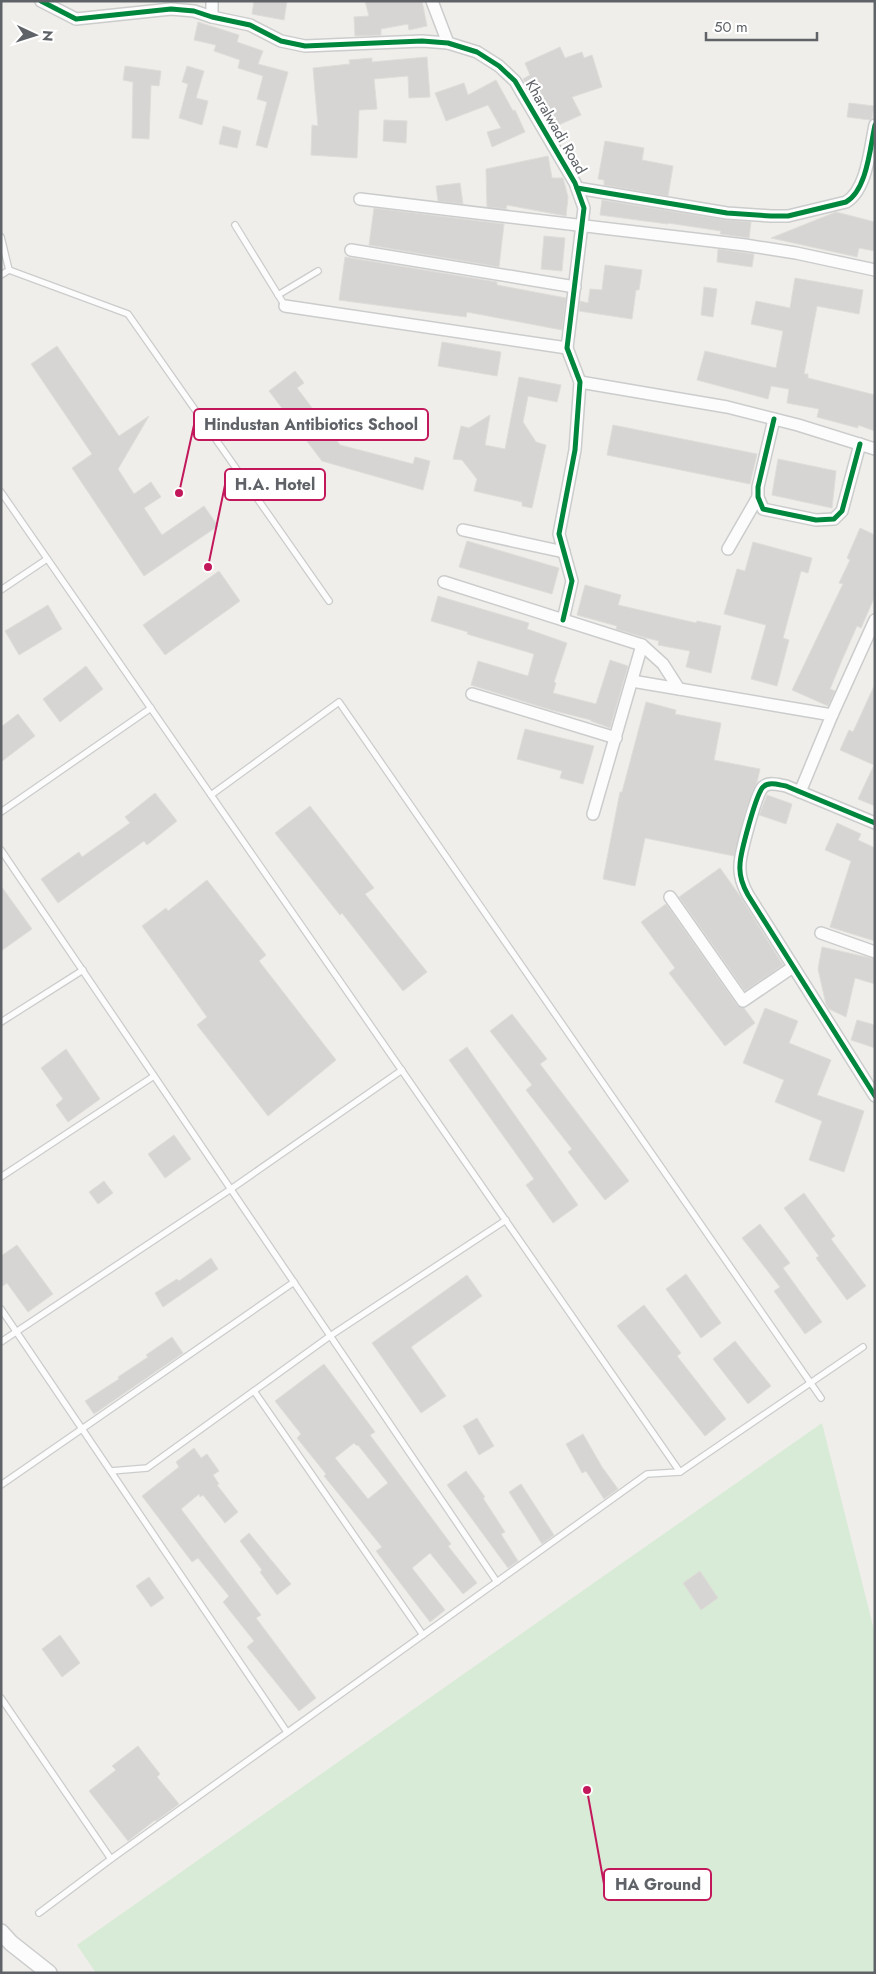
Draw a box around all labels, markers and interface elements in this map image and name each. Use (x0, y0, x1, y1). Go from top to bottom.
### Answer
north arrow (10, 10, 60, 60)
scale bar (706, 10, 817, 42)
text: 50 m (714, 16, 748, 38)
text: N (38, 30, 58, 42)
street label: Kharalwadi Road (520, 76, 592, 178)
callout: Hindustan Antibiotics School (194, 409, 428, 440)
text: Hindustan Antibiotics School (204, 413, 418, 436)
callout: H.A. Hotel (225, 469, 325, 500)
text: H.A. Hotel (235, 473, 315, 496)
callout: HA Ground (604, 1869, 711, 1900)
text: HA Ground (615, 1873, 701, 1896)

